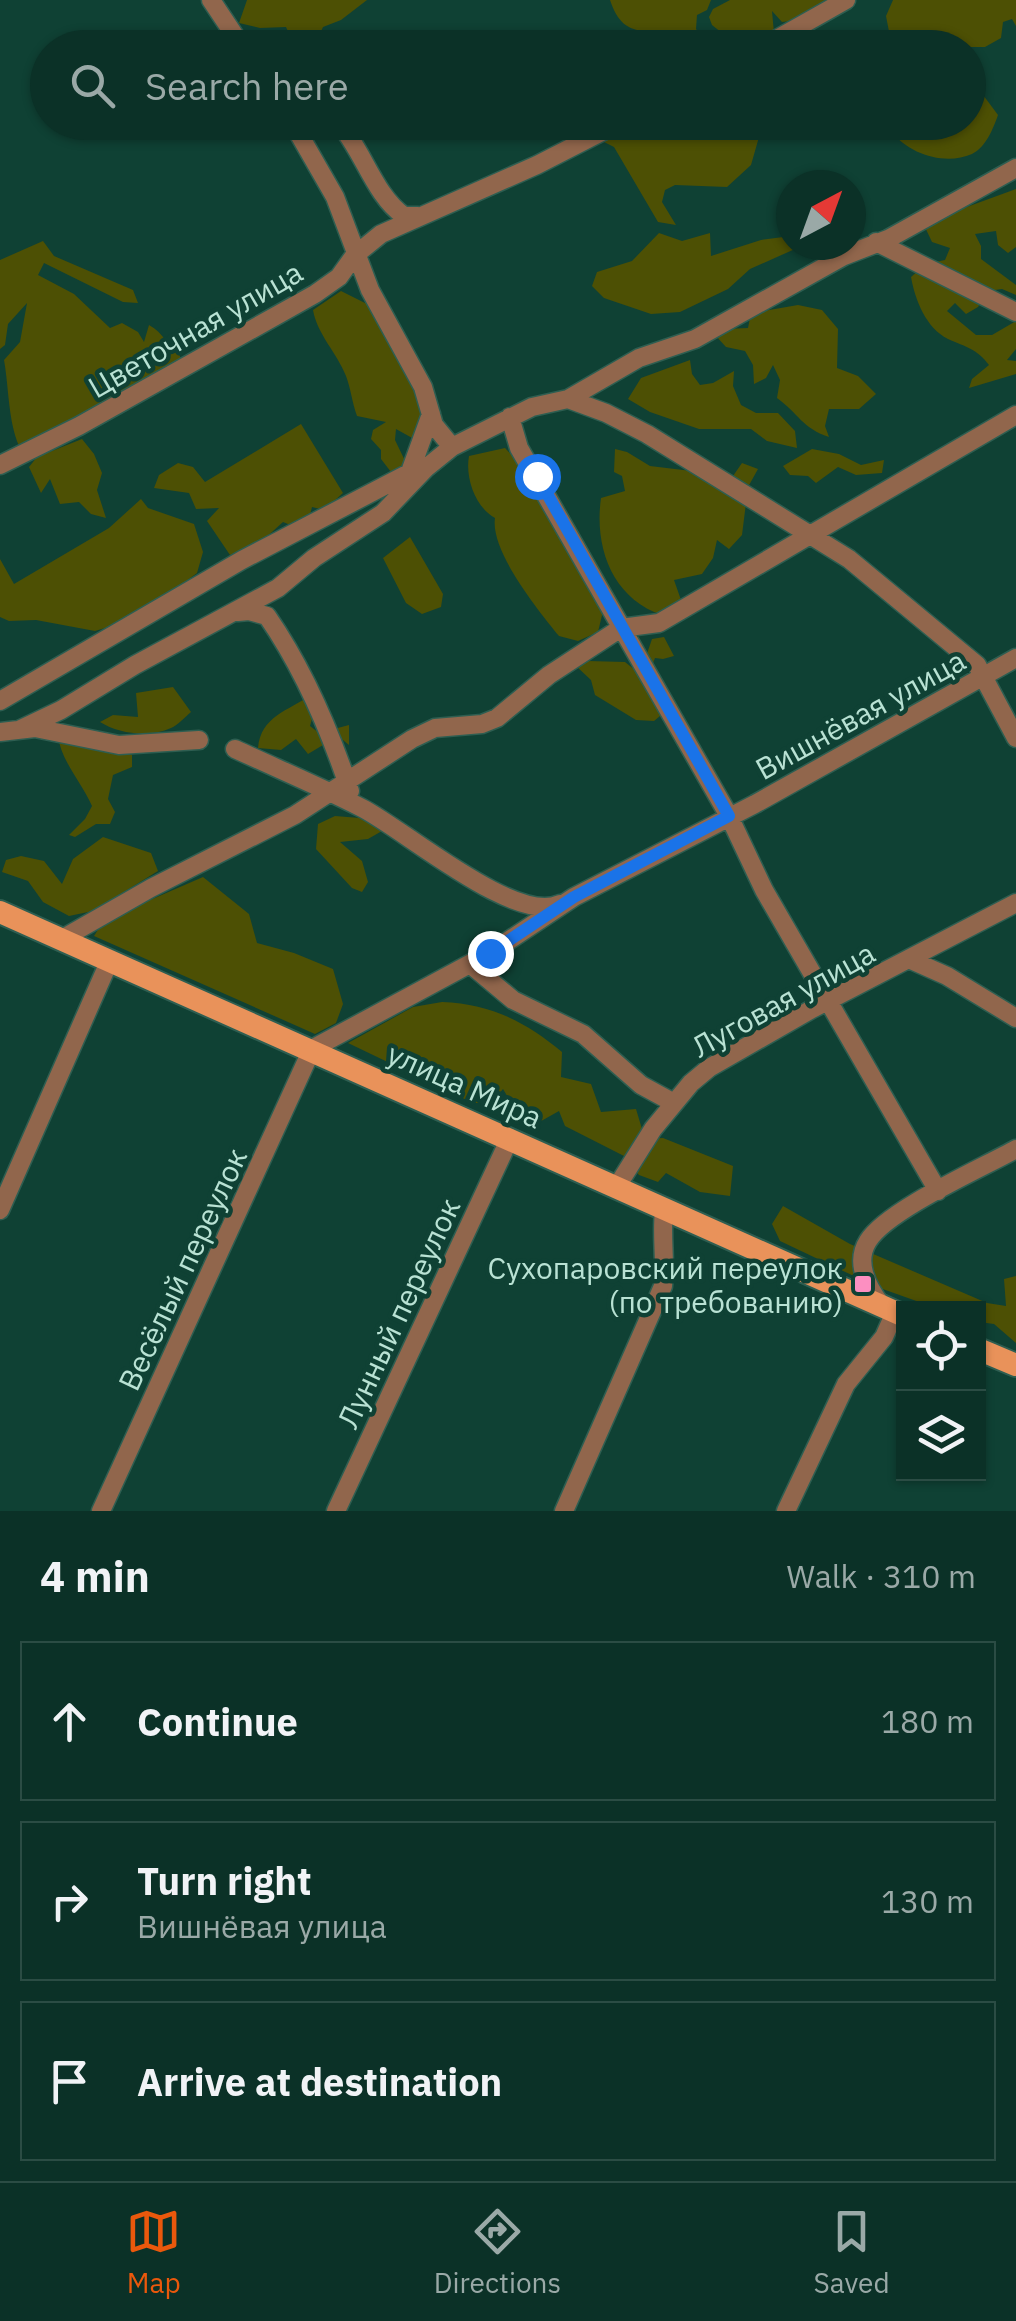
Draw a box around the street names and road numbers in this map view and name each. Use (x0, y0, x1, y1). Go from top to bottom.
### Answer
street label: Цветочная улица (81, 252, 309, 406)
street label: Вишнёвая улица (748, 640, 972, 788)
street label: Луговая улица (684, 933, 882, 1065)
street label: улица Мира (381, 1034, 549, 1136)
street label: Весёлый переулок (109, 1142, 255, 1396)
street label: Лунный переулок (328, 1192, 468, 1434)

